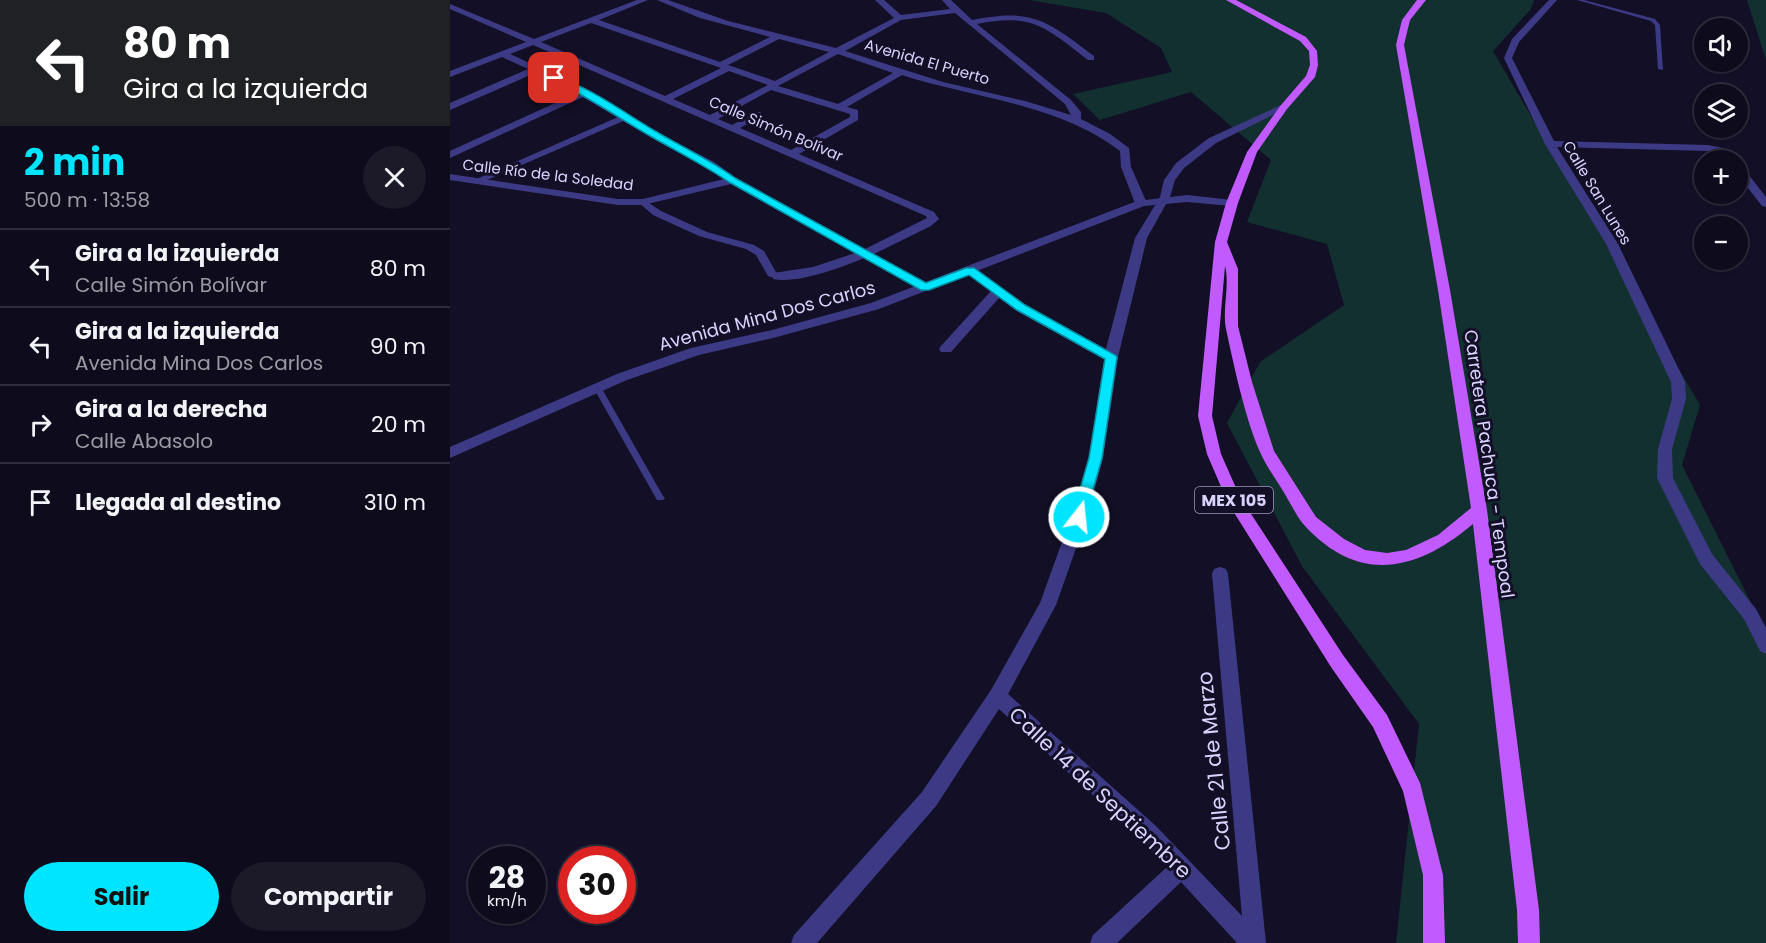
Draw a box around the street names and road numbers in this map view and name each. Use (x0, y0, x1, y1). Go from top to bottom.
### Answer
street label: Avenida El Puerto (862, 34, 992, 89)
street label: Calle Simón Bolívar (706, 91, 847, 166)
street label: Calle San Lunes (1558, 137, 1637, 249)
street label: Calle Río de la Soledad (461, 154, 635, 195)
street label: Avenida Mina Dos Carlos (656, 275, 878, 357)
street label: Carretera Pachuca - Tempoal (1458, 328, 1521, 600)
road number: MEX 105 (1195, 487, 1273, 513)
street label: Calle 21 de Marzo (1190, 670, 1237, 852)
street label: Calle 14 de Septiembre (1003, 700, 1198, 885)

